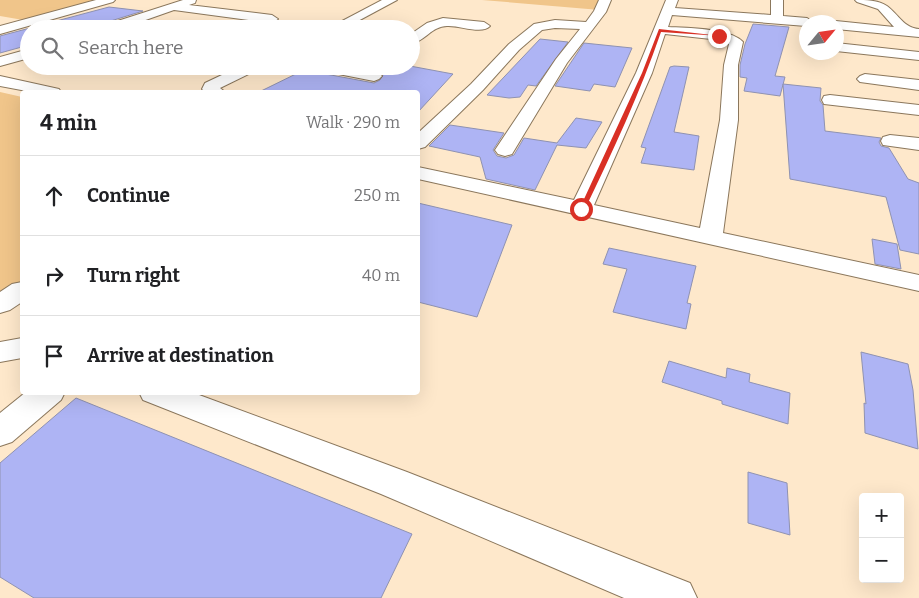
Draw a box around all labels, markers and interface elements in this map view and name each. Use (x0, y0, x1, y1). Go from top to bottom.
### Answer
north arrow (799, 15, 844, 60)
search box (20, 20, 420, 75)
route end (708, 25, 731, 48)
icon: search (38, 34, 66, 62)
text: Search here (78, 36, 183, 59)
text: 4 min (40, 110, 97, 136)
text: Walk · 290 m (306, 113, 400, 132)
icon: ahead (40, 182, 68, 210)
text: Continue (87, 184, 170, 207)
text: 250 m (354, 186, 400, 205)
route start (570, 198, 593, 221)
icon: right (40, 262, 68, 290)
text: Turn right (87, 264, 180, 287)
text: 40 m (362, 266, 400, 285)
icon: arrive (40, 342, 68, 370)
text: Arrive at destination (87, 344, 274, 367)
map controls (859, 493, 904, 583)
button: + (859, 493, 904, 538)
button: − (859, 538, 904, 583)

